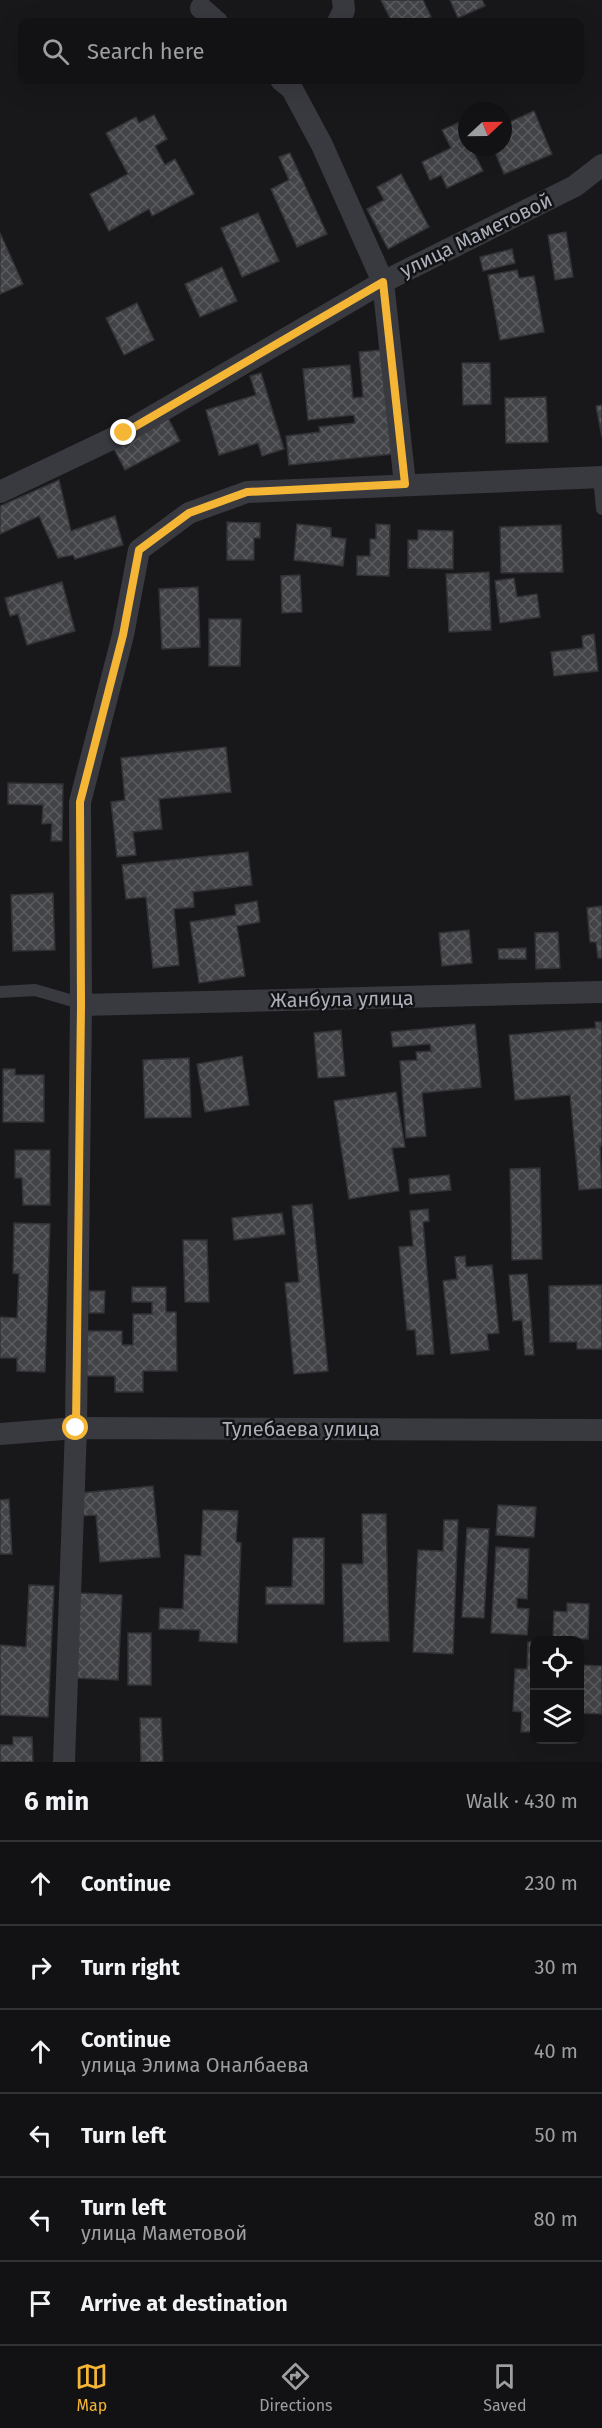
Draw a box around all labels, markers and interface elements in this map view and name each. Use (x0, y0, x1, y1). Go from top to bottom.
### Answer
search box (18, 18, 584, 84)
icon: search (39, 35, 72, 68)
text: Search here (87, 38, 205, 65)
north arrow (458, 102, 512, 156)
street label: улица Маметовой (396, 188, 556, 282)
route end (110, 419, 136, 445)
street label: Жанбула улица (270, 986, 414, 1012)
route start (62, 1414, 88, 1440)
street label: Тулебаева улица (222, 1417, 380, 1441)
map controls (530, 1636, 584, 1744)
button: locate (530, 1636, 584, 1690)
button: layers (530, 1690, 584, 1744)
text: 6 min (24, 1786, 89, 1817)
text: Walk · 430 m (466, 1789, 578, 1813)
icon: ahead (24, 1867, 57, 1900)
text: Continue (81, 1870, 171, 1897)
text: 230 m (525, 1871, 578, 1895)
icon: right (24, 1951, 57, 1984)
text: Turn right (81, 1954, 180, 1981)
text: 30 m (534, 1955, 578, 1979)
text: Continue (81, 2026, 171, 2053)
icon: ahead (24, 2035, 57, 2068)
text: 40 m (534, 2039, 578, 2063)
text: улица Элима Оналбаева (81, 2053, 309, 2077)
icon: left (24, 2119, 57, 2152)
text: Turn left (81, 2122, 166, 2149)
text: 50 m (534, 2123, 578, 2147)
text: Turn left (81, 2194, 166, 2221)
icon: left (24, 2203, 57, 2236)
text: 80 m (533, 2207, 578, 2231)
text: улица Маметовой (81, 2221, 247, 2245)
icon: arrive (24, 2287, 57, 2320)
text: Arrive at destination (81, 2290, 288, 2317)
tab: Map (75, 2360, 108, 2415)
tab: Directions (259, 2360, 333, 2415)
tab: Saved (483, 2360, 527, 2415)

